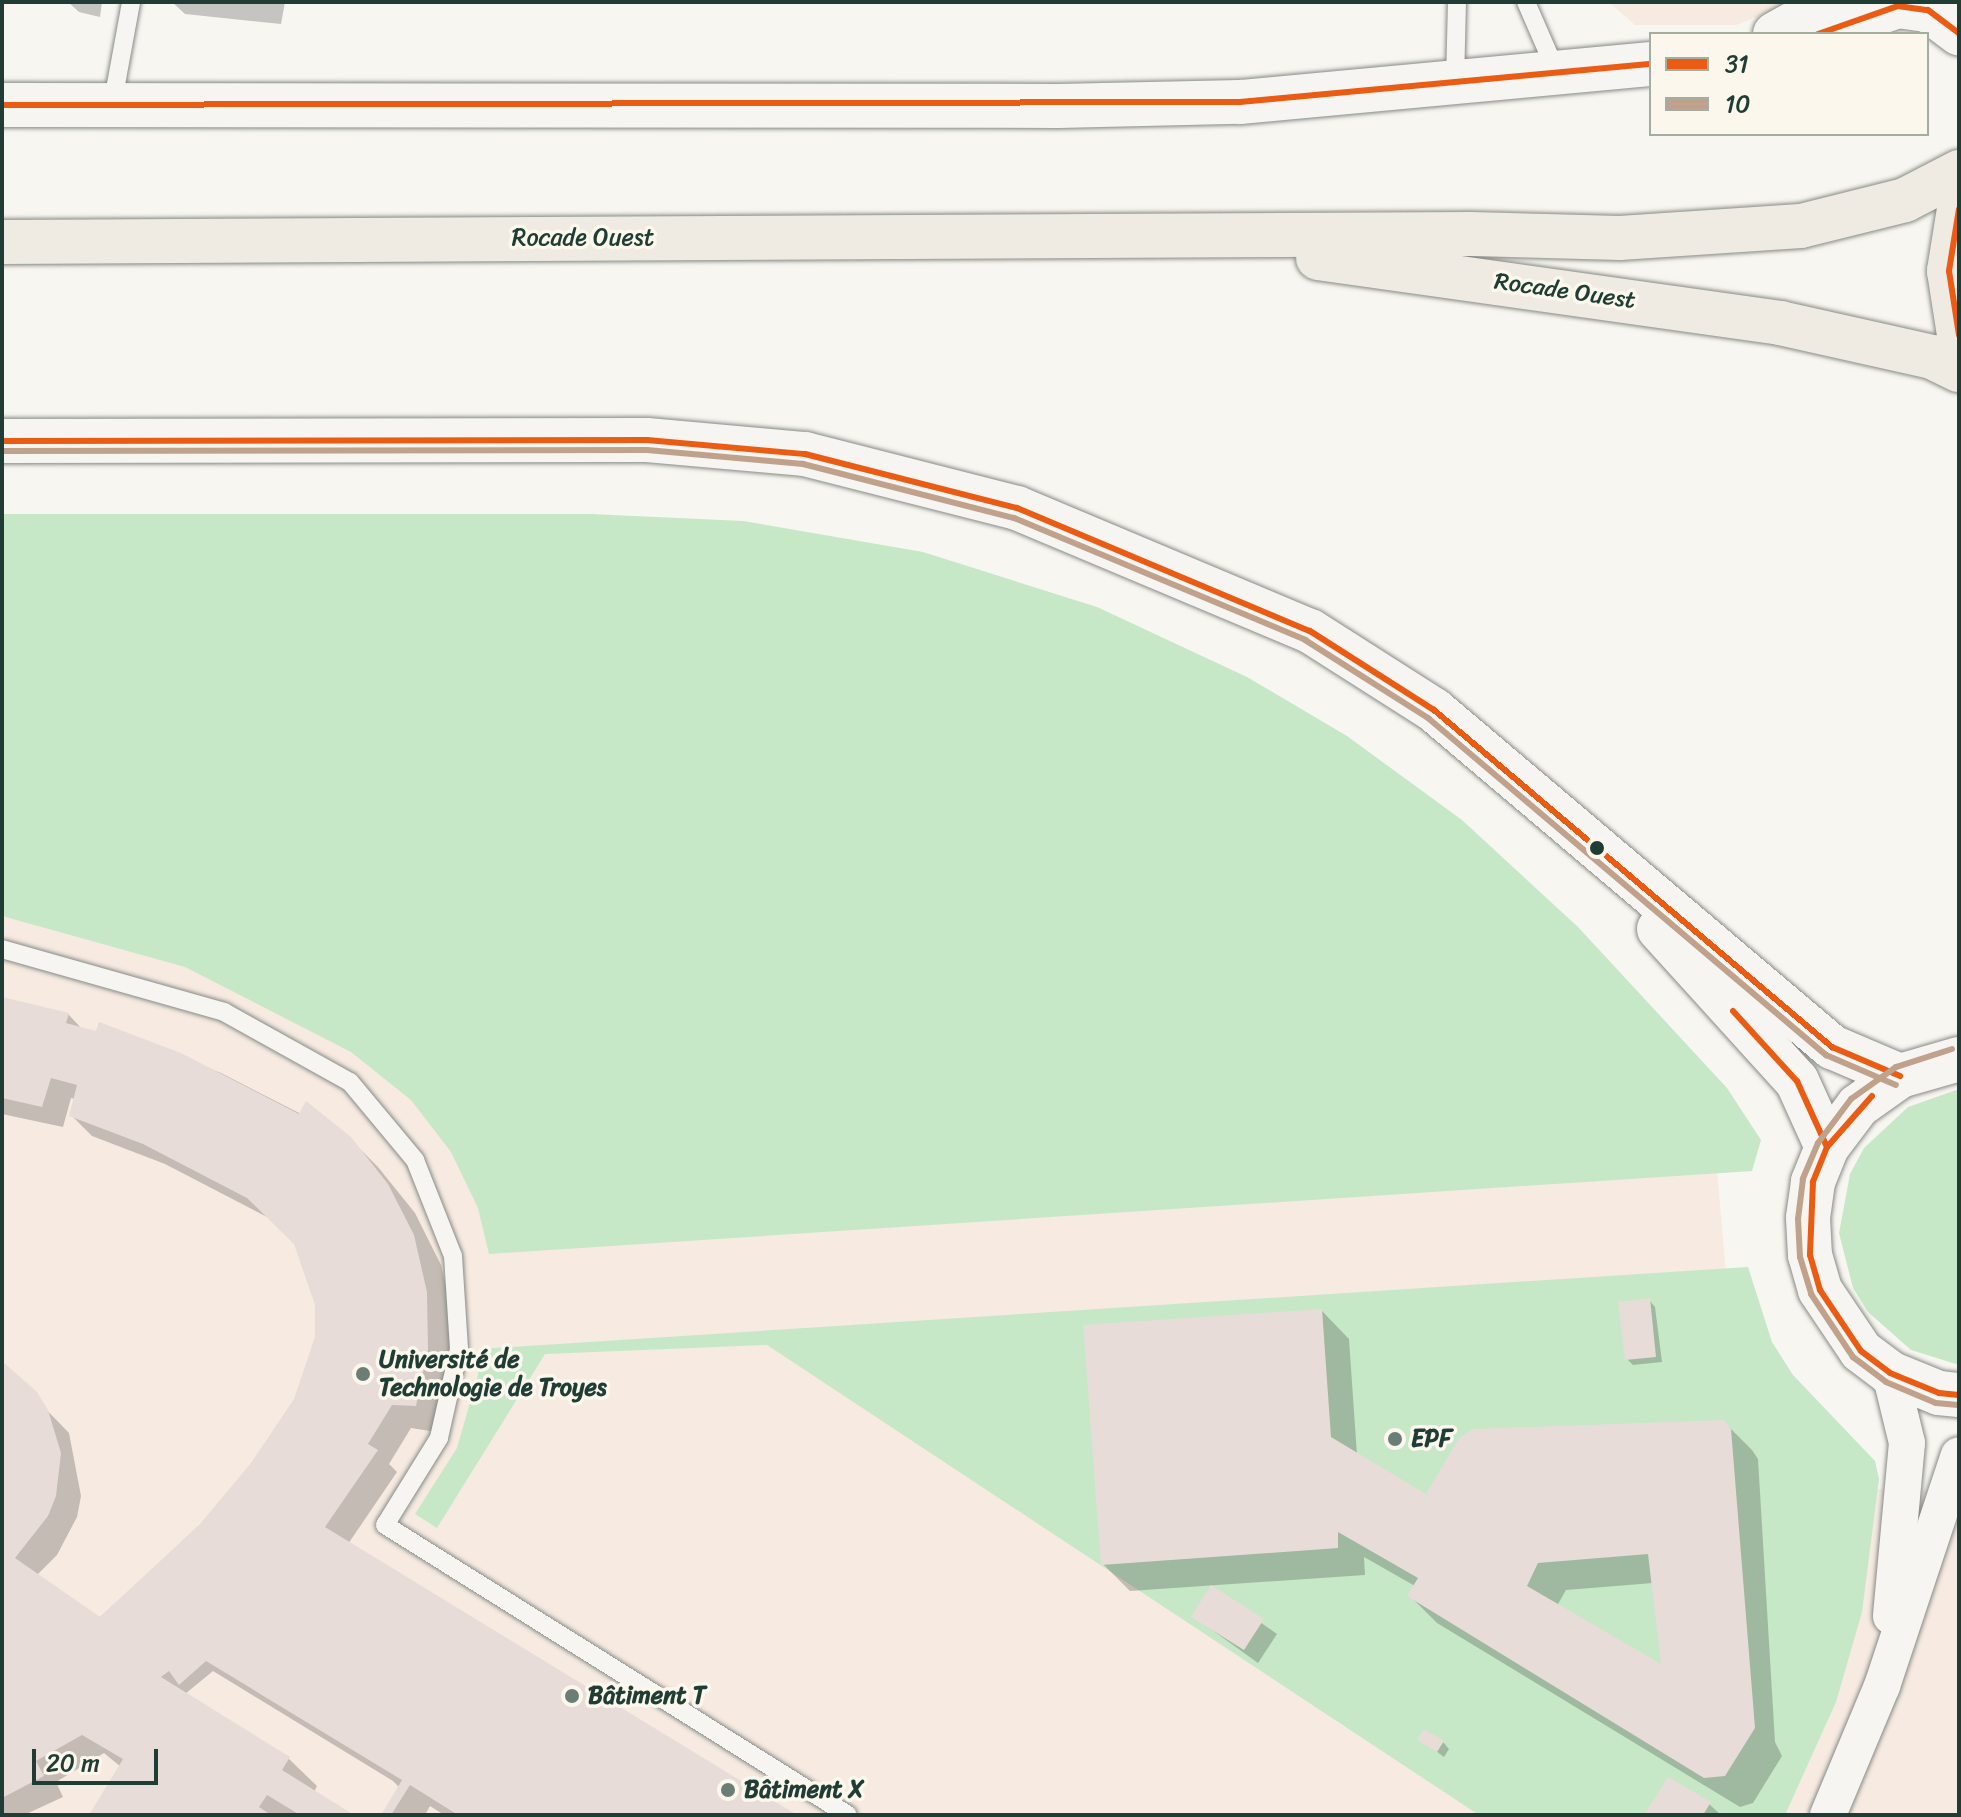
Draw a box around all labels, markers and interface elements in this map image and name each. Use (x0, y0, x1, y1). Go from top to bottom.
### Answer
legend (1649, 32, 1929, 136)
text: 31 (1725, 43, 1748, 85)
text: 10 (1725, 83, 1750, 125)
street label: Rocade Ouest (511, 224, 655, 252)
street label: Rocade Ouest (1492, 267, 1638, 315)
unlabelled marker (1589, 840, 1605, 856)
place label: Université de Technologie de Troyes (379, 1346, 607, 1402)
marker: Université de Technologie de Troyes (354, 1365, 372, 1383)
place label: EPF (1411, 1425, 1452, 1453)
marker: EPF (1386, 1430, 1404, 1448)
place label: Bâtiment T (588, 1682, 706, 1710)
marker: Bâtiment T (563, 1687, 581, 1705)
scale bar (36, 1733, 162, 1783)
text: 20 m (46, 1742, 100, 1784)
place label: Bâtiment X (744, 1776, 865, 1804)
marker: Bâtiment X (719, 1781, 737, 1799)

